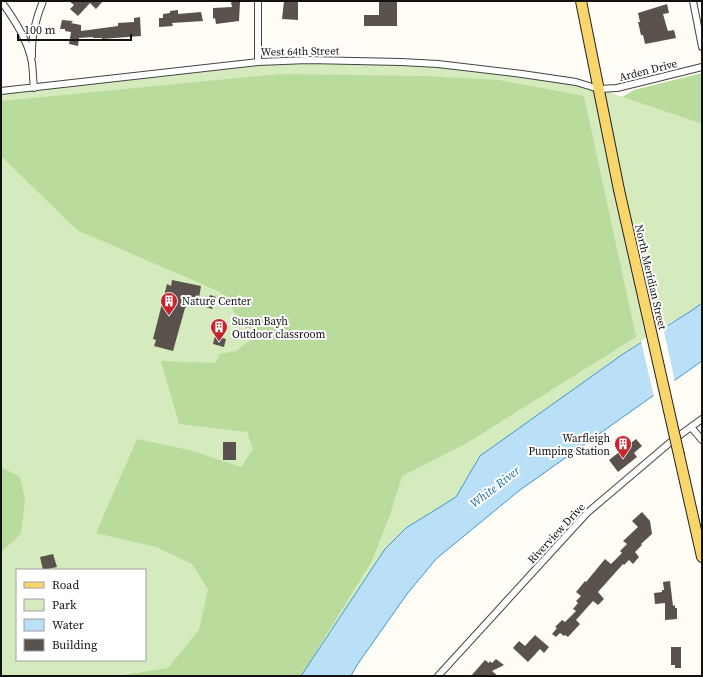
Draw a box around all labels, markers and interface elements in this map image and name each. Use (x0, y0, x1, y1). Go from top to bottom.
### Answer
scale bar (18, 16, 131, 42)
text: 100 m (24, 22, 56, 38)
street label: West 64th Street (261, 43, 340, 60)
street label: Arden Drive (617, 56, 679, 85)
street label: North Meridian Street (631, 223, 670, 332)
building icon: Nature Center (159, 291, 179, 316)
place label: Nature Center (182, 294, 252, 309)
place label: Susan Bayh Outdoor classroom (232, 314, 325, 342)
building icon: Susan Bayh Outdoor classroom (209, 317, 229, 342)
place label: Warfleigh Pumping Station (528, 431, 610, 459)
building icon: Warfleigh Pumping Station (613, 434, 633, 459)
water label: White River (467, 462, 524, 511)
street label: Riverview Drive (524, 499, 589, 567)
legend (16, 569, 146, 661)
text: Road (52, 577, 79, 593)
text: Park (52, 597, 77, 613)
text: Water (52, 617, 84, 633)
text: Building (52, 637, 97, 653)

